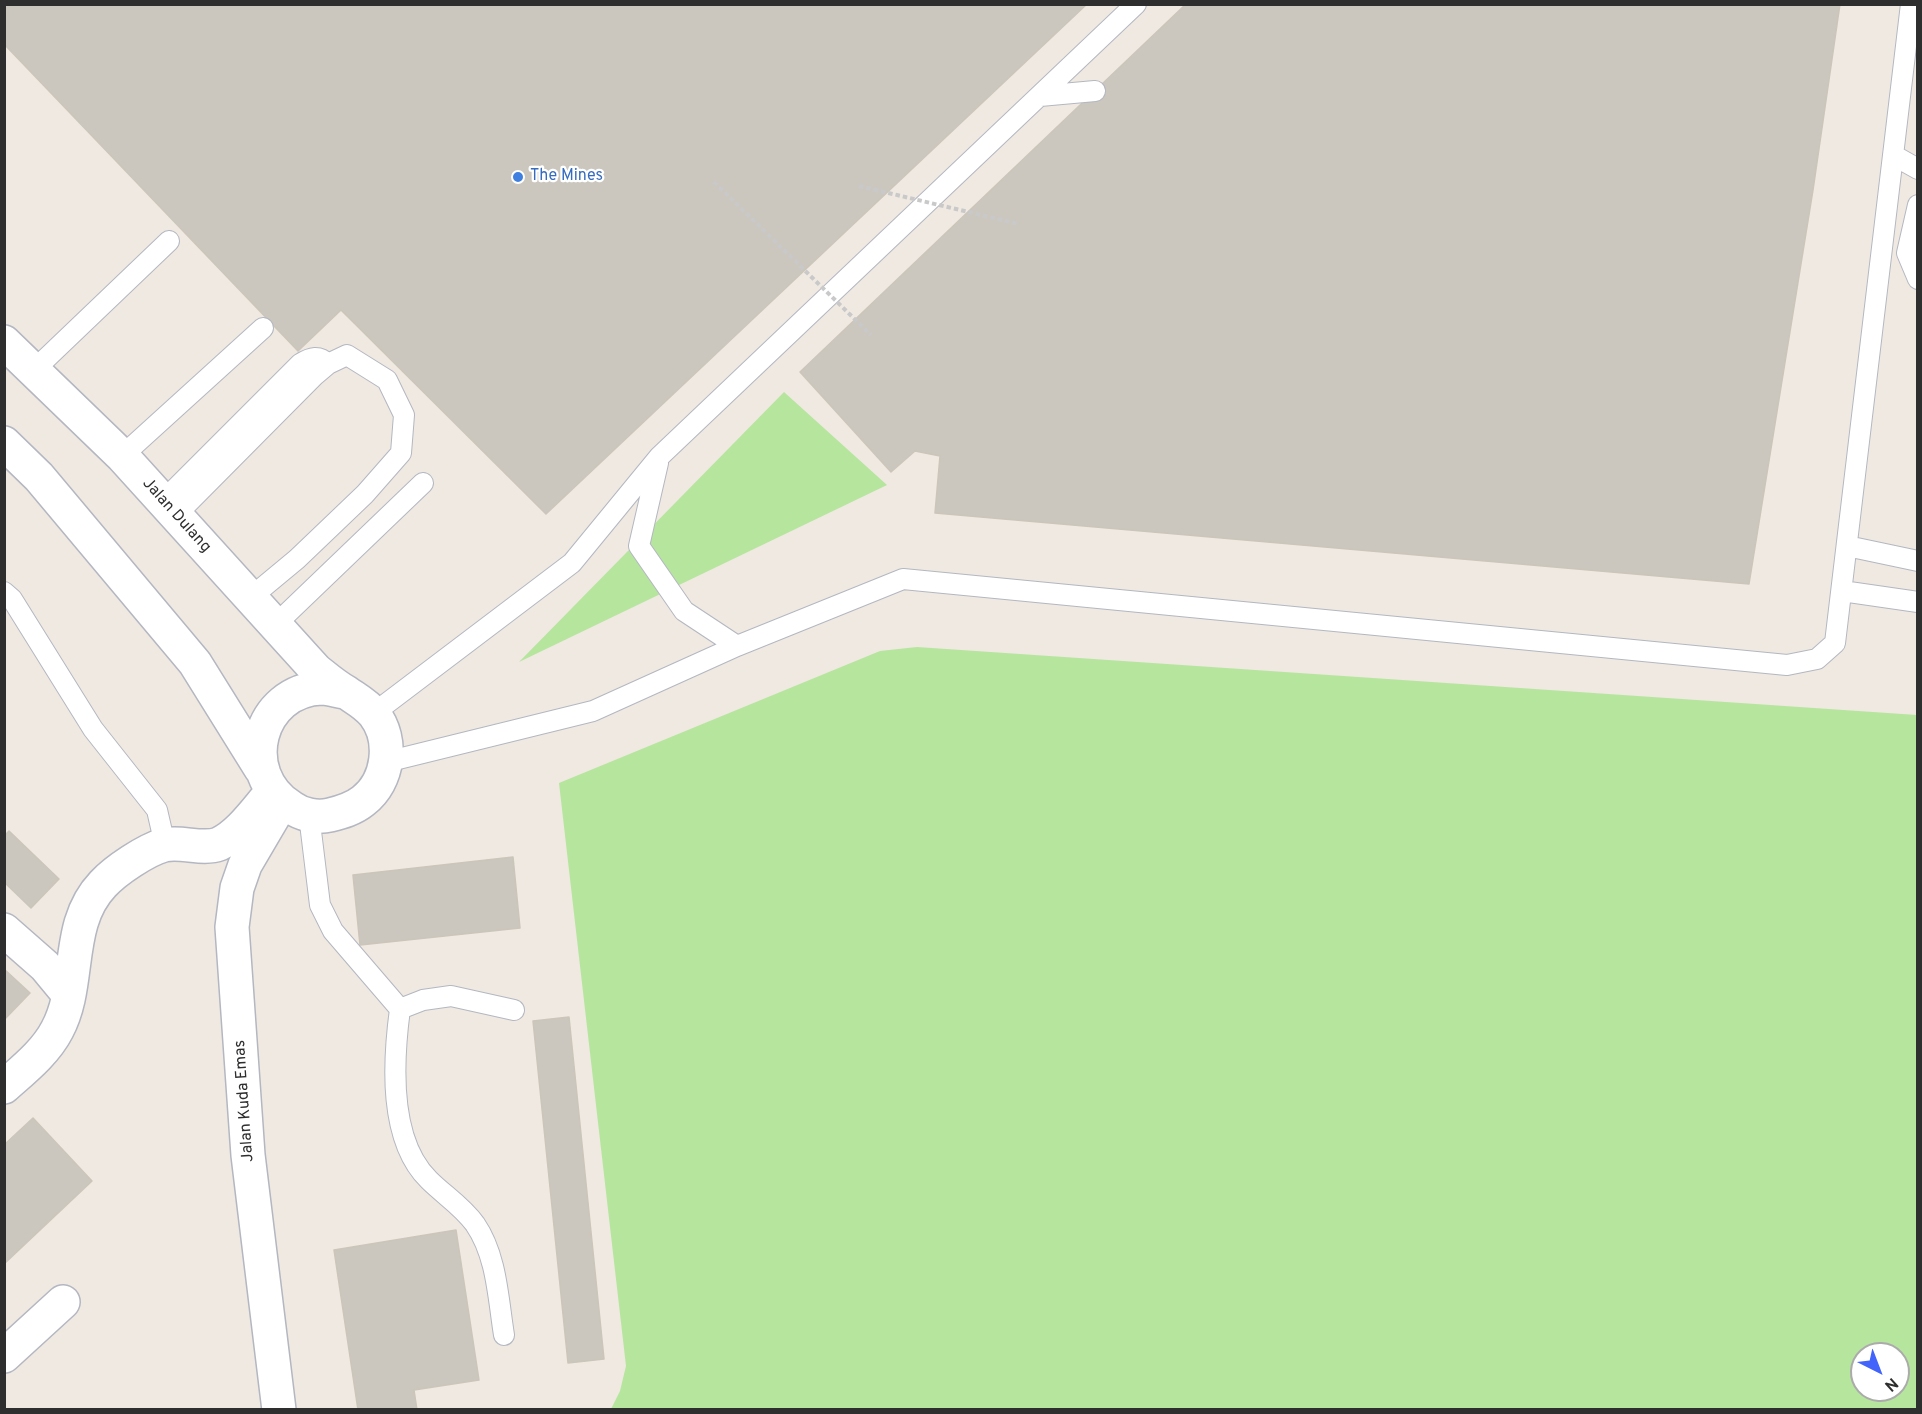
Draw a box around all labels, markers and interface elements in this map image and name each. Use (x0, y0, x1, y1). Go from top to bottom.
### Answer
place label: The Mines (530, 167, 603, 187)
marker: The Mines (511, 170, 525, 184)
street label: Jalan Dulang (138, 475, 214, 557)
street label: Jalan Kuda Emas (231, 1039, 259, 1163)
north arrow (1850, 1342, 1910, 1402)
text: N (1880, 1373, 1902, 1395)

